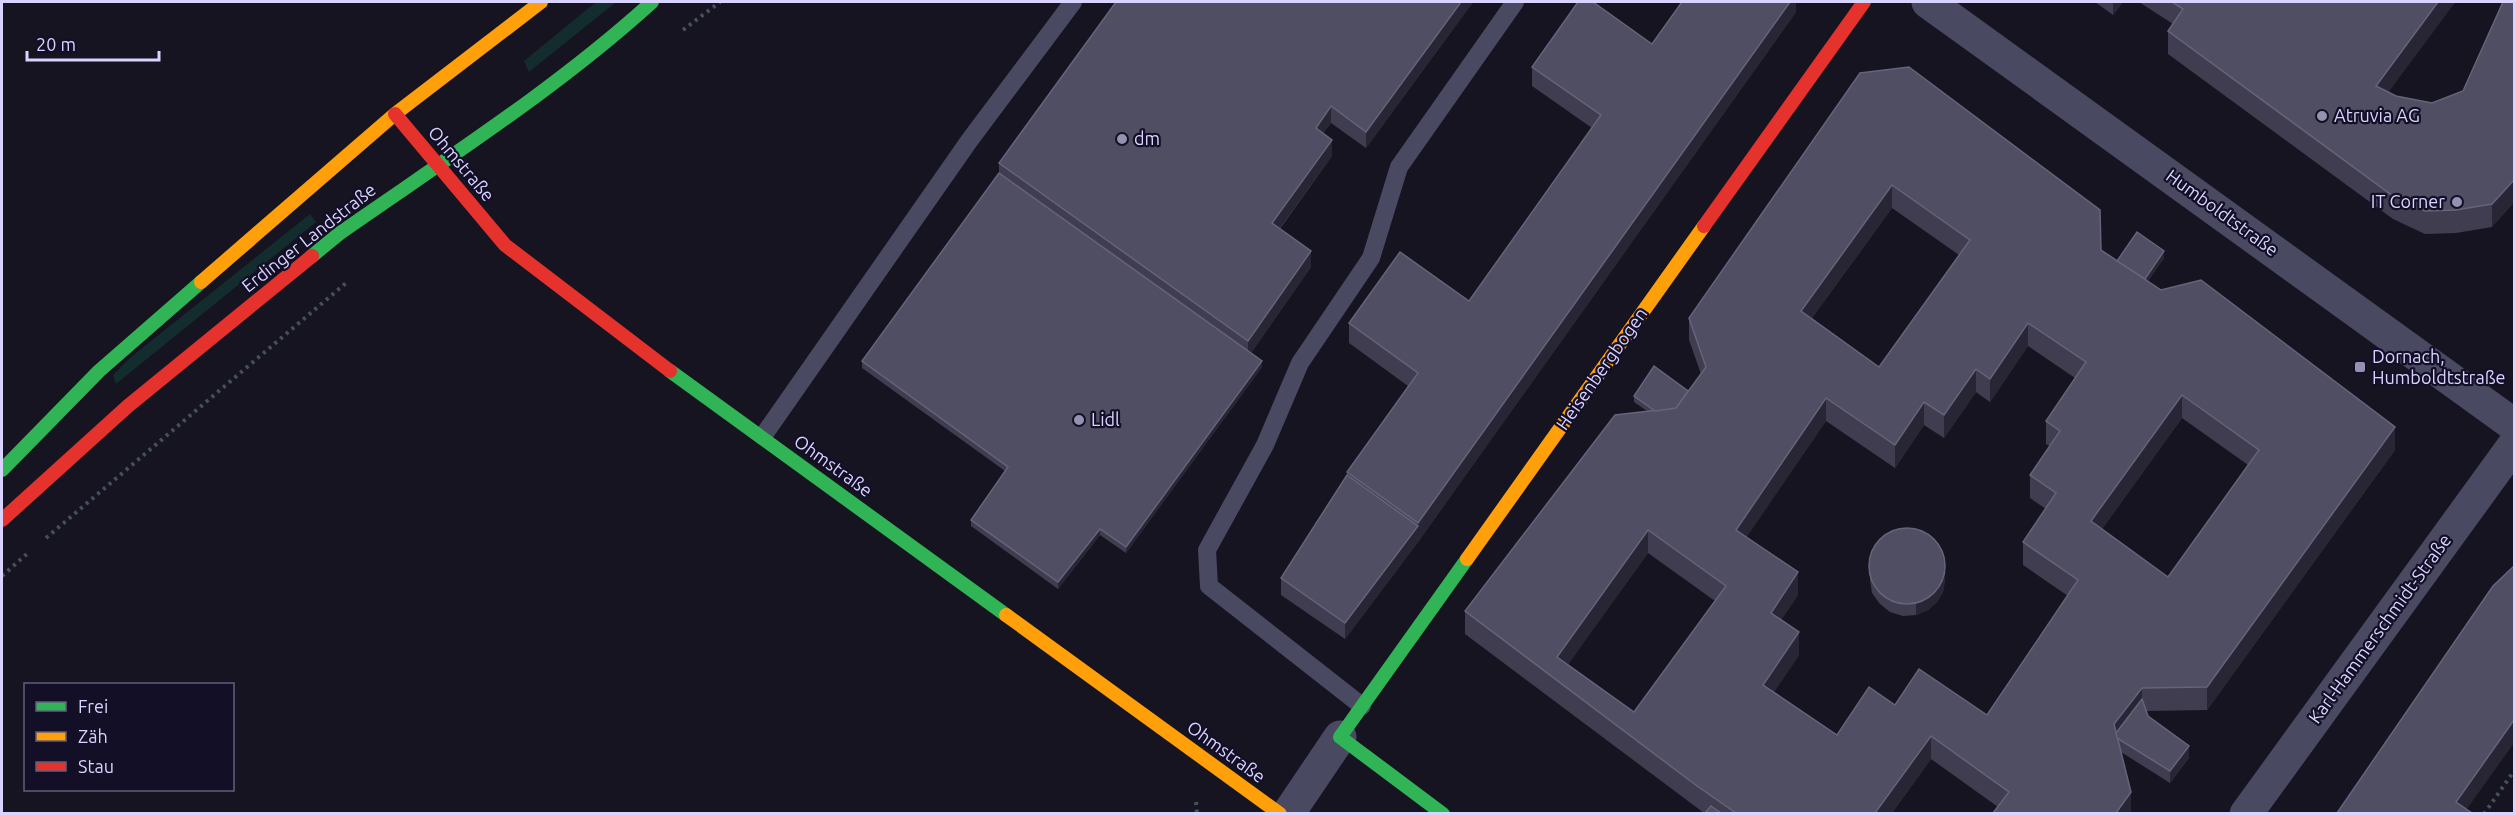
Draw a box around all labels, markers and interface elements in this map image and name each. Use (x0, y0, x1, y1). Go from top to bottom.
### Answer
scale bar (27, 24, 159, 62)
text: 20 m (36, 34, 76, 54)
place label: Atruvia AG (2334, 105, 2420, 125)
marker: Atruvia AG (2315, 109, 2329, 123)
street label: Ohmstraße (425, 122, 499, 205)
place label: dm (1134, 128, 1160, 148)
marker: dm (1115, 132, 1129, 146)
street label: Humboldtstraße (2163, 165, 2282, 260)
street label: Erdinger Landstraße (237, 179, 379, 296)
place label: IT Corner (2371, 191, 2445, 211)
marker: IT Corner (2450, 195, 2464, 209)
street label: Heisenbergbogen (1552, 304, 1651, 433)
place label: Dornach, Humboldtstraße (2372, 346, 2505, 387)
marker: Dornach, Humboldtstraße (2353, 360, 2367, 374)
place label: Lidl (1091, 409, 1120, 429)
marker: Lidl (1072, 413, 1086, 427)
street label: Ohmstraße (791, 430, 876, 500)
street label: Karl-Hammerschmidt-Straße (2304, 530, 2454, 727)
legend (24, 683, 234, 791)
text: Frei (78, 696, 108, 716)
street label: Ohmstraße (1184, 716, 1269, 786)
text: Zäh (78, 726, 108, 746)
text: Stau (78, 756, 114, 776)

